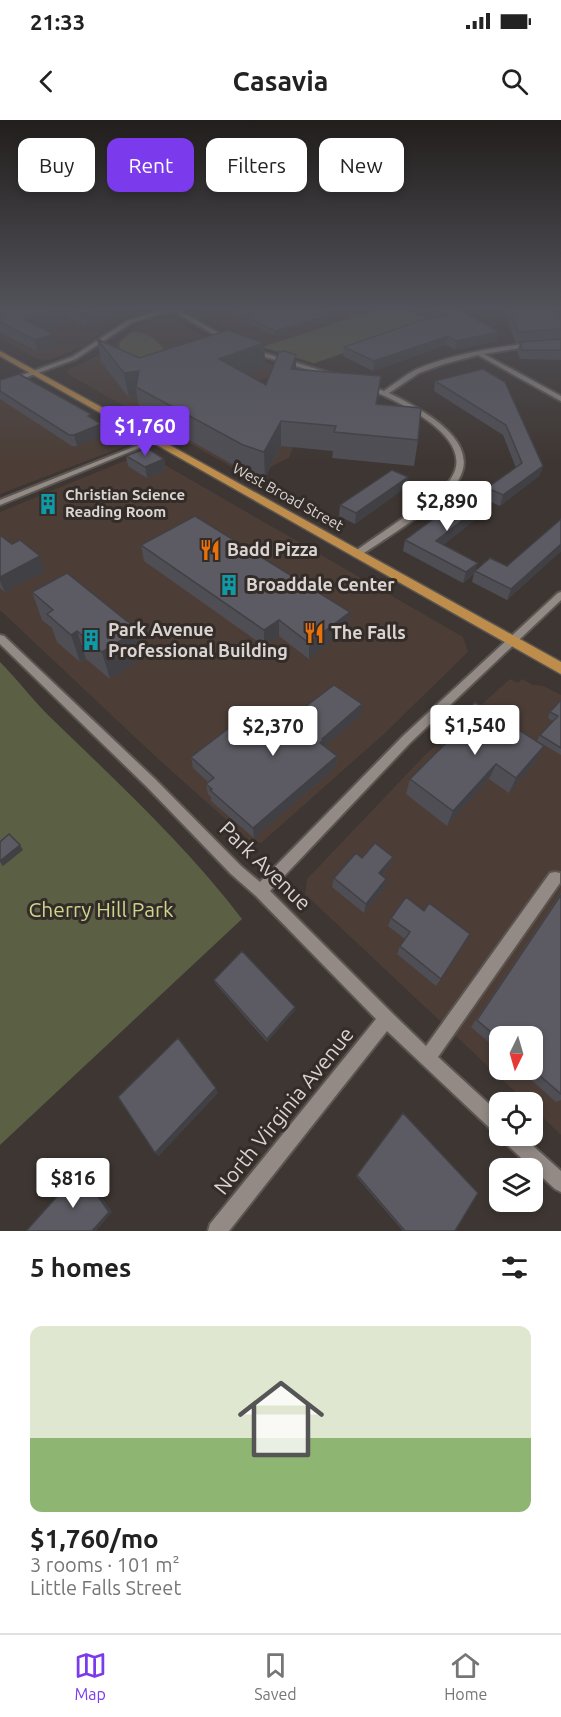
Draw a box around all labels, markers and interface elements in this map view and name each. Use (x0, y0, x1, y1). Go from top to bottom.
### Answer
text: 21:33 (30, 9, 85, 34)
icon: back (30, 65, 63, 98)
icon: search (498, 65, 531, 98)
text: Casavia (233, 66, 328, 96)
chip: Buy (18, 138, 95, 192)
chip: Rent (107, 138, 194, 192)
chip: Filters (206, 138, 307, 192)
chip: New (319, 138, 404, 192)
pin: $1,760 (96, 406, 194, 457)
text: $1,760 (114, 414, 176, 437)
street label: West Broad Street (230, 459, 346, 534)
pin: $2,890 (398, 481, 496, 532)
place label: Christian Science Reading Room (65, 486, 185, 520)
text: $2,890 (416, 489, 478, 512)
building icon: Christian Science Reading Room (36, 492, 60, 516)
restaurant icon: Badd Pizza (198, 538, 222, 562)
place label: Badd Pizza (227, 539, 318, 559)
building icon: Broaddale Center (217, 573, 241, 597)
place label: Broaddale Center (246, 574, 395, 594)
place label: Park Avenue Professional Building (108, 619, 288, 660)
restaurant icon: The Falls (302, 621, 326, 645)
place label: The Falls (331, 622, 406, 642)
building icon: Park Avenue Professional Building (79, 628, 103, 652)
pin: $1,540 (426, 705, 524, 756)
pin: $2,370 (224, 706, 322, 757)
text: $1,540 (444, 713, 506, 736)
text: $2,370 (242, 714, 304, 737)
street label: Park Avenue (215, 816, 316, 915)
park label: Cherry Hill Park (28, 897, 174, 921)
street label: North Virginia Avenue (208, 1022, 358, 1199)
north arrow (489, 1026, 543, 1080)
map controls (489, 1026, 543, 1212)
button: locate (489, 1092, 543, 1146)
pin: $816 (37, 1158, 109, 1209)
button: layers (489, 1158, 543, 1212)
text: $816 (50, 1166, 96, 1189)
icon: filters (498, 1251, 531, 1284)
text: 5 homes (30, 1253, 131, 1282)
icon: home (227, 1365, 335, 1473)
text: $1,760/mo (30, 1524, 159, 1553)
text: 3 rooms · 101 m² (30, 1553, 180, 1576)
text: Little Falls Street (30, 1576, 181, 1599)
tab: Map (74, 1649, 107, 1703)
tab: Saved (254, 1649, 297, 1703)
tab: Home (444, 1649, 487, 1703)

